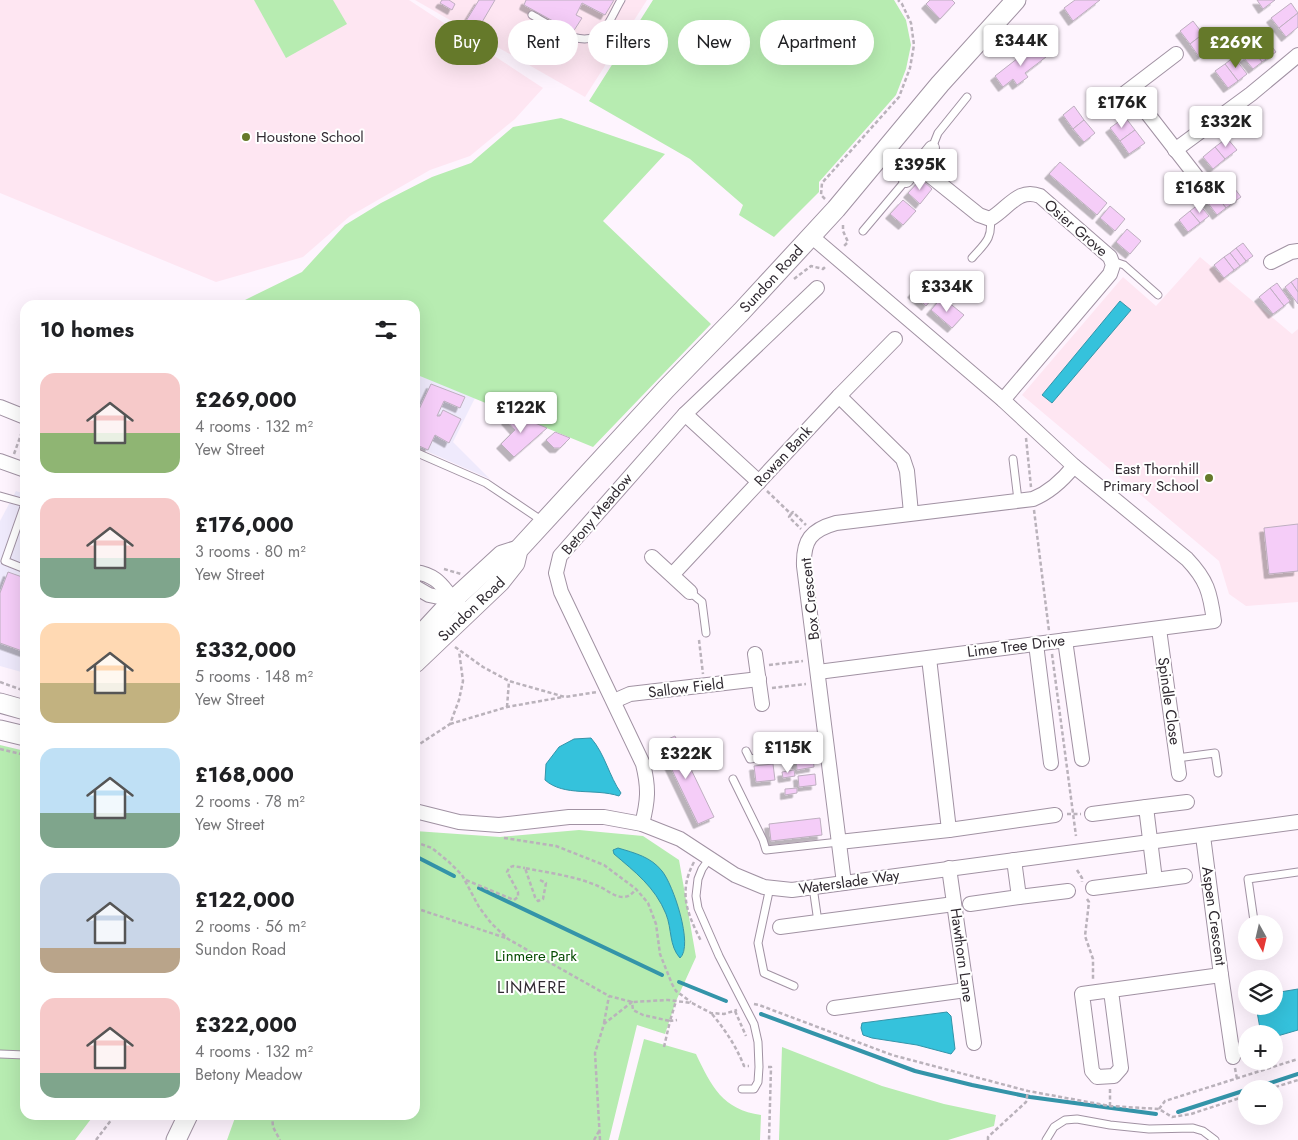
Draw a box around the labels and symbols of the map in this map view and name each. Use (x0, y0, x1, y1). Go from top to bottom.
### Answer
pin: £344K (986, 24, 1056, 67)
pin: £269K (1201, 27, 1271, 69)
pin: £176K (1087, 86, 1157, 129)
pin: £332K (1191, 106, 1261, 148)
place label: Houstone School (256, 126, 364, 148)
marker: Houstone School (240, 131, 252, 143)
pin: £395K (885, 148, 955, 191)
pin: £168K (1165, 172, 1235, 214)
street label: Osier Grove (1039, 194, 1113, 262)
street label: Sundon Road (734, 240, 809, 318)
pin: £334K (912, 270, 982, 313)
pin: £122K (486, 392, 556, 434)
street label: Rowan Bank (749, 420, 817, 491)
place label: East Thornhill Primary School (1103, 458, 1199, 497)
street label: Betony Meadow (556, 468, 638, 560)
marker: East Thornhill Primary School (1203, 472, 1215, 484)
street label: Box Crescent (795, 556, 825, 641)
street label: Sundon Road (433, 572, 510, 647)
street label: Lime Tree Drive (966, 629, 1067, 663)
street label: Spindle Close (1152, 656, 1186, 747)
street label: Sallow Field (647, 672, 725, 704)
pin: £115K (753, 732, 823, 774)
pin: £322K (651, 738, 721, 780)
street label: Waterslade Way (797, 864, 901, 900)
street label: Aspen Crescent (1196, 865, 1232, 967)
street label: Hawthorn Lane (945, 907, 980, 1004)
north arrow (1238, 915, 1282, 960)
park label: Linmere Park (495, 945, 577, 967)
district label: LINMERE (497, 976, 567, 999)

